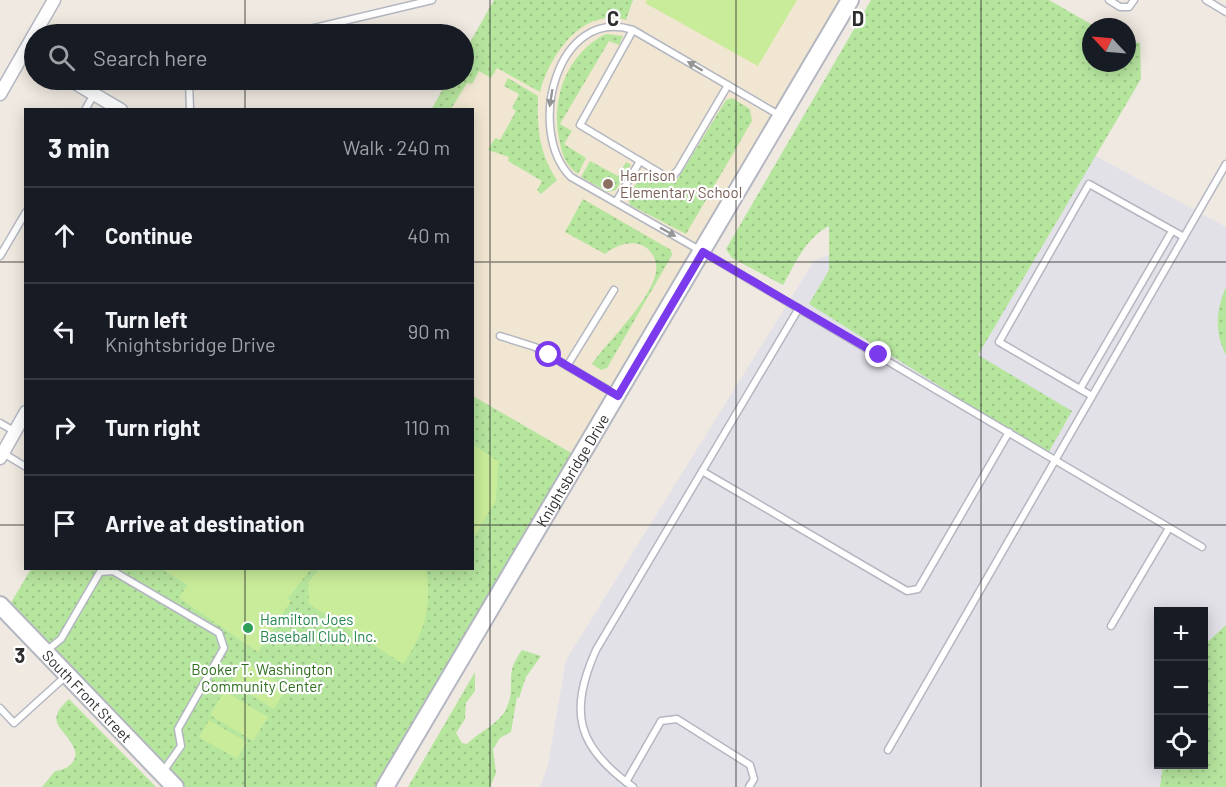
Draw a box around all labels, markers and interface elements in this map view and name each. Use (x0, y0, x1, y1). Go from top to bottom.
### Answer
text: C (607, 6, 619, 30)
text: D (852, 6, 864, 30)
north arrow (1082, 18, 1136, 72)
search box (24, 24, 474, 90)
icon: search (45, 41, 78, 74)
text: Search here (93, 44, 207, 70)
one-way arrow (687, 60, 703, 71)
one-way arrow (547, 88, 556, 107)
text: 3 min (48, 132, 110, 163)
text: Walk · 240 m (343, 135, 450, 159)
place label: Harrison Elementary School (620, 166, 742, 201)
marker: Harrison Elementary School (601, 177, 615, 191)
icon: ahead (48, 219, 81, 252)
text: Continue (105, 222, 193, 248)
text: 40 m (407, 223, 450, 247)
one-way arrow (660, 226, 676, 237)
text: Turn left (105, 306, 188, 332)
icon: left (48, 315, 81, 348)
text: 90 m (408, 319, 450, 343)
text: Knightsbridge Drive (105, 332, 276, 356)
route start (535, 341, 561, 367)
route end (865, 341, 891, 367)
street label: Knightsbridge Drive (532, 410, 613, 530)
icon: right (48, 411, 81, 444)
text: Turn right (105, 414, 200, 440)
text: 110 m (404, 415, 450, 439)
icon: arrive (48, 507, 81, 540)
text: Arrive at destination (105, 510, 304, 536)
map controls (1154, 607, 1208, 769)
button: + (1154, 607, 1208, 661)
place label: Hamilton Joes Baseball Club, Inc. (260, 610, 377, 645)
marker: Hamilton Joes Baseball Club, Inc. (241, 621, 255, 635)
text: 3 (15, 643, 25, 667)
street label: South Front Street (39, 646, 136, 746)
park label: Booker T. Washington Community Center (191, 660, 333, 695)
button: − (1154, 661, 1208, 715)
button: locate (1154, 715, 1208, 769)

